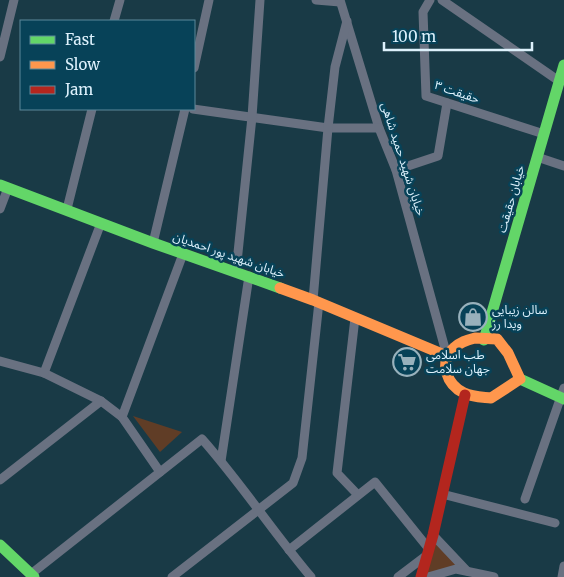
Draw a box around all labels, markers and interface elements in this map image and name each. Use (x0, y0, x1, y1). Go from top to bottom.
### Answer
legend (20, 20, 195, 110)
scale bar (384, 20, 532, 52)
text: 100 m (392, 27, 436, 46)
text: Fast (65, 30, 95, 49)
text: Slow (65, 55, 100, 74)
street label: حقیقت ۳ (433, 77, 481, 106)
text: Jam (64, 80, 93, 99)
street label: خیابان شهید حمید شاهی (378, 100, 429, 217)
street label: خیابان حقیقت (494, 163, 527, 234)
street label: خیابان شهید پور احمدیان (171, 228, 287, 282)
shop icon: سالن زیبایی ویدا رز (458, 302, 488, 332)
place label: سالن زیبایی ویدا رز (491, 302, 547, 331)
supermarket icon: طب اسلامی جهان سلامت (392, 347, 422, 377)
place label: طب اسلامی جهان سلامت (426, 347, 490, 376)

